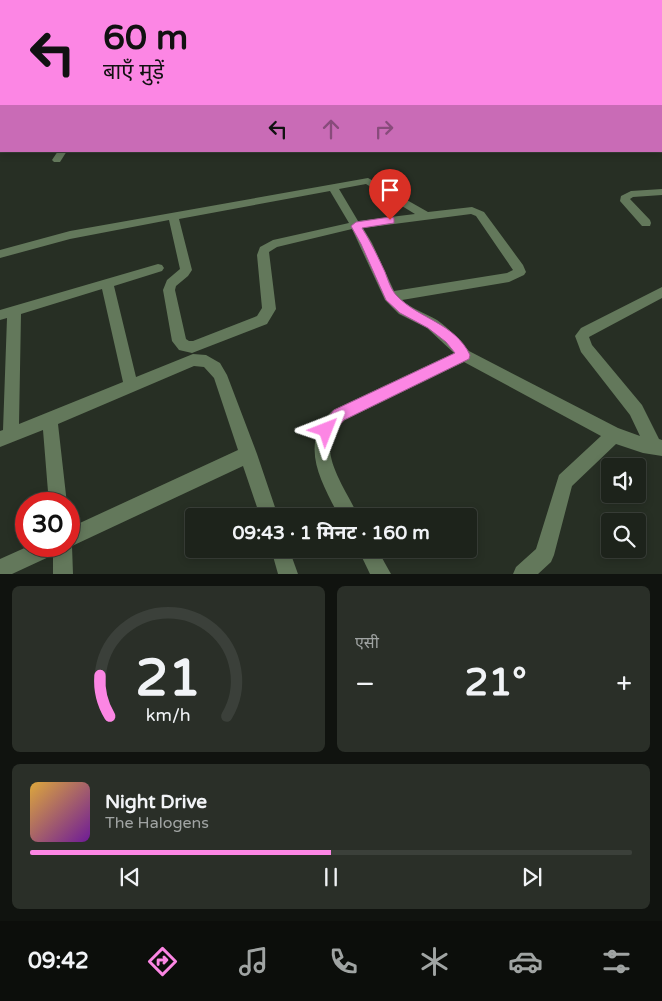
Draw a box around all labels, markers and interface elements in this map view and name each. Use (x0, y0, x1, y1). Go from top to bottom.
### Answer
text: 60 m (103, 17, 188, 59)
icon: left (20, 20, 85, 85)
text: बाएँ मुड़ें (103, 59, 164, 85)
icon: left (264, 115, 292, 143)
icon: ahead (317, 115, 345, 143)
icon: right (370, 115, 398, 143)
pin (369, 169, 411, 220)
icon: arrive (376, 176, 404, 204)
position arrow (299, 403, 351, 455)
map controls (601, 458, 646, 558)
button: sound (601, 458, 646, 503)
speed limit sign: 30 (15, 492, 80, 557)
button: search (601, 513, 646, 558)
text: 09:43 · 1 मिनट · 160 m (232, 522, 430, 544)
text: एसी (355, 633, 379, 653)
text: 21 (136, 647, 201, 710)
text: 21° (465, 660, 527, 706)
text: − (355, 667, 375, 701)
text: + (616, 667, 632, 701)
text: km/h (146, 705, 191, 726)
text: Night Drive (105, 791, 207, 813)
text: The Halogens (105, 813, 209, 833)
icon: previous (116, 863, 144, 891)
icon: pause (317, 863, 345, 891)
icon: next (518, 863, 546, 891)
icon: directions (145, 944, 180, 979)
icon: music (236, 944, 271, 979)
icon: phone (326, 944, 361, 979)
icon: climate (417, 944, 452, 979)
icon: car (508, 944, 543, 979)
icon: filters (599, 944, 634, 979)
text: 09:42 (28, 948, 89, 974)

